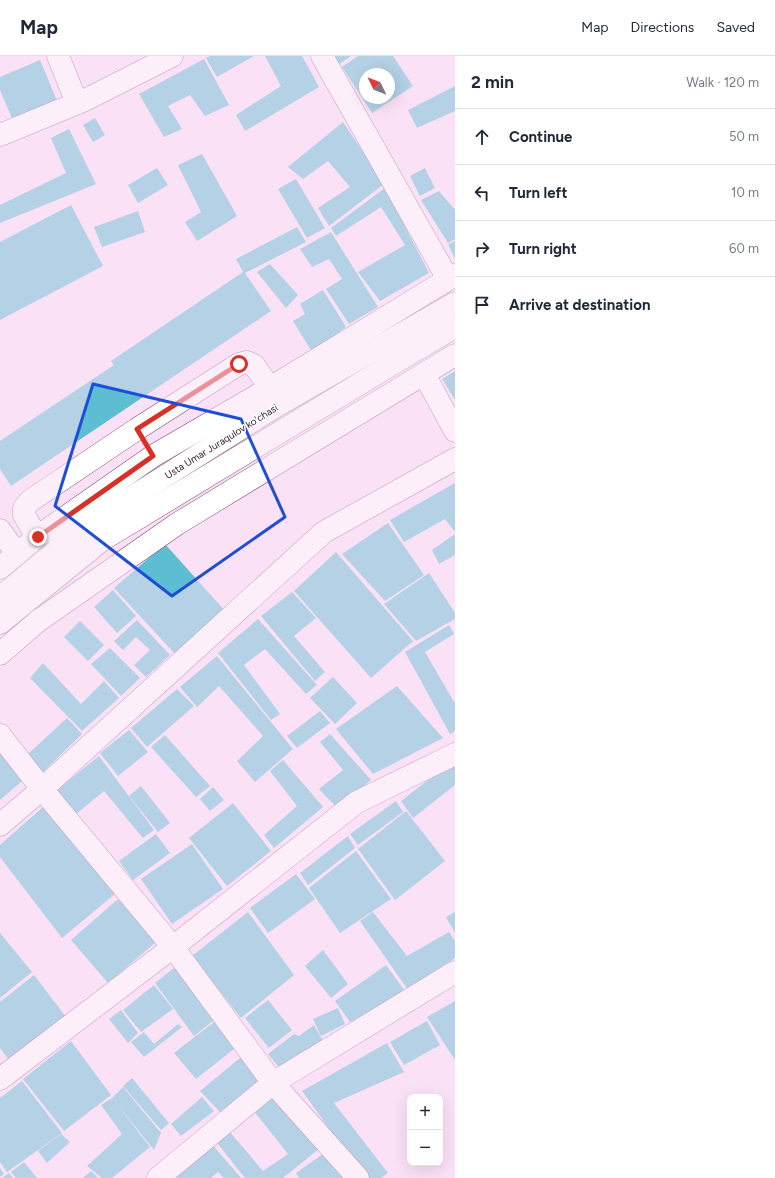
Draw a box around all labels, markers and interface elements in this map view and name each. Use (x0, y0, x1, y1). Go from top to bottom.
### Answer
text: Map (20, 16, 58, 39)
text: Map (581, 19, 609, 36)
text: Directions (631, 19, 694, 36)
text: Saved (716, 19, 755, 36)
north arrow (359, 68, 395, 104)
text: 2 min (471, 72, 514, 92)
text: Walk · 120 m (686, 75, 759, 90)
icon: ahead (471, 126, 493, 148)
text: Continue (509, 128, 572, 146)
text: 50 m (729, 129, 759, 144)
icon: left (471, 182, 493, 204)
text: Turn left (509, 184, 567, 202)
text: 10 m (731, 185, 759, 200)
icon: right (471, 238, 493, 260)
text: Turn right (509, 240, 577, 258)
text: 60 m (729, 241, 759, 256)
icon: arrive (471, 294, 493, 316)
text: Arrive at destination (509, 296, 650, 314)
route start (230, 355, 248, 373)
street label: Usta Umar Juraqulov ko'chasi (162, 401, 280, 482)
route end (29, 528, 47, 546)
map controls (407, 1094, 443, 1166)
button: + (407, 1094, 443, 1130)
button: − (407, 1130, 443, 1166)

